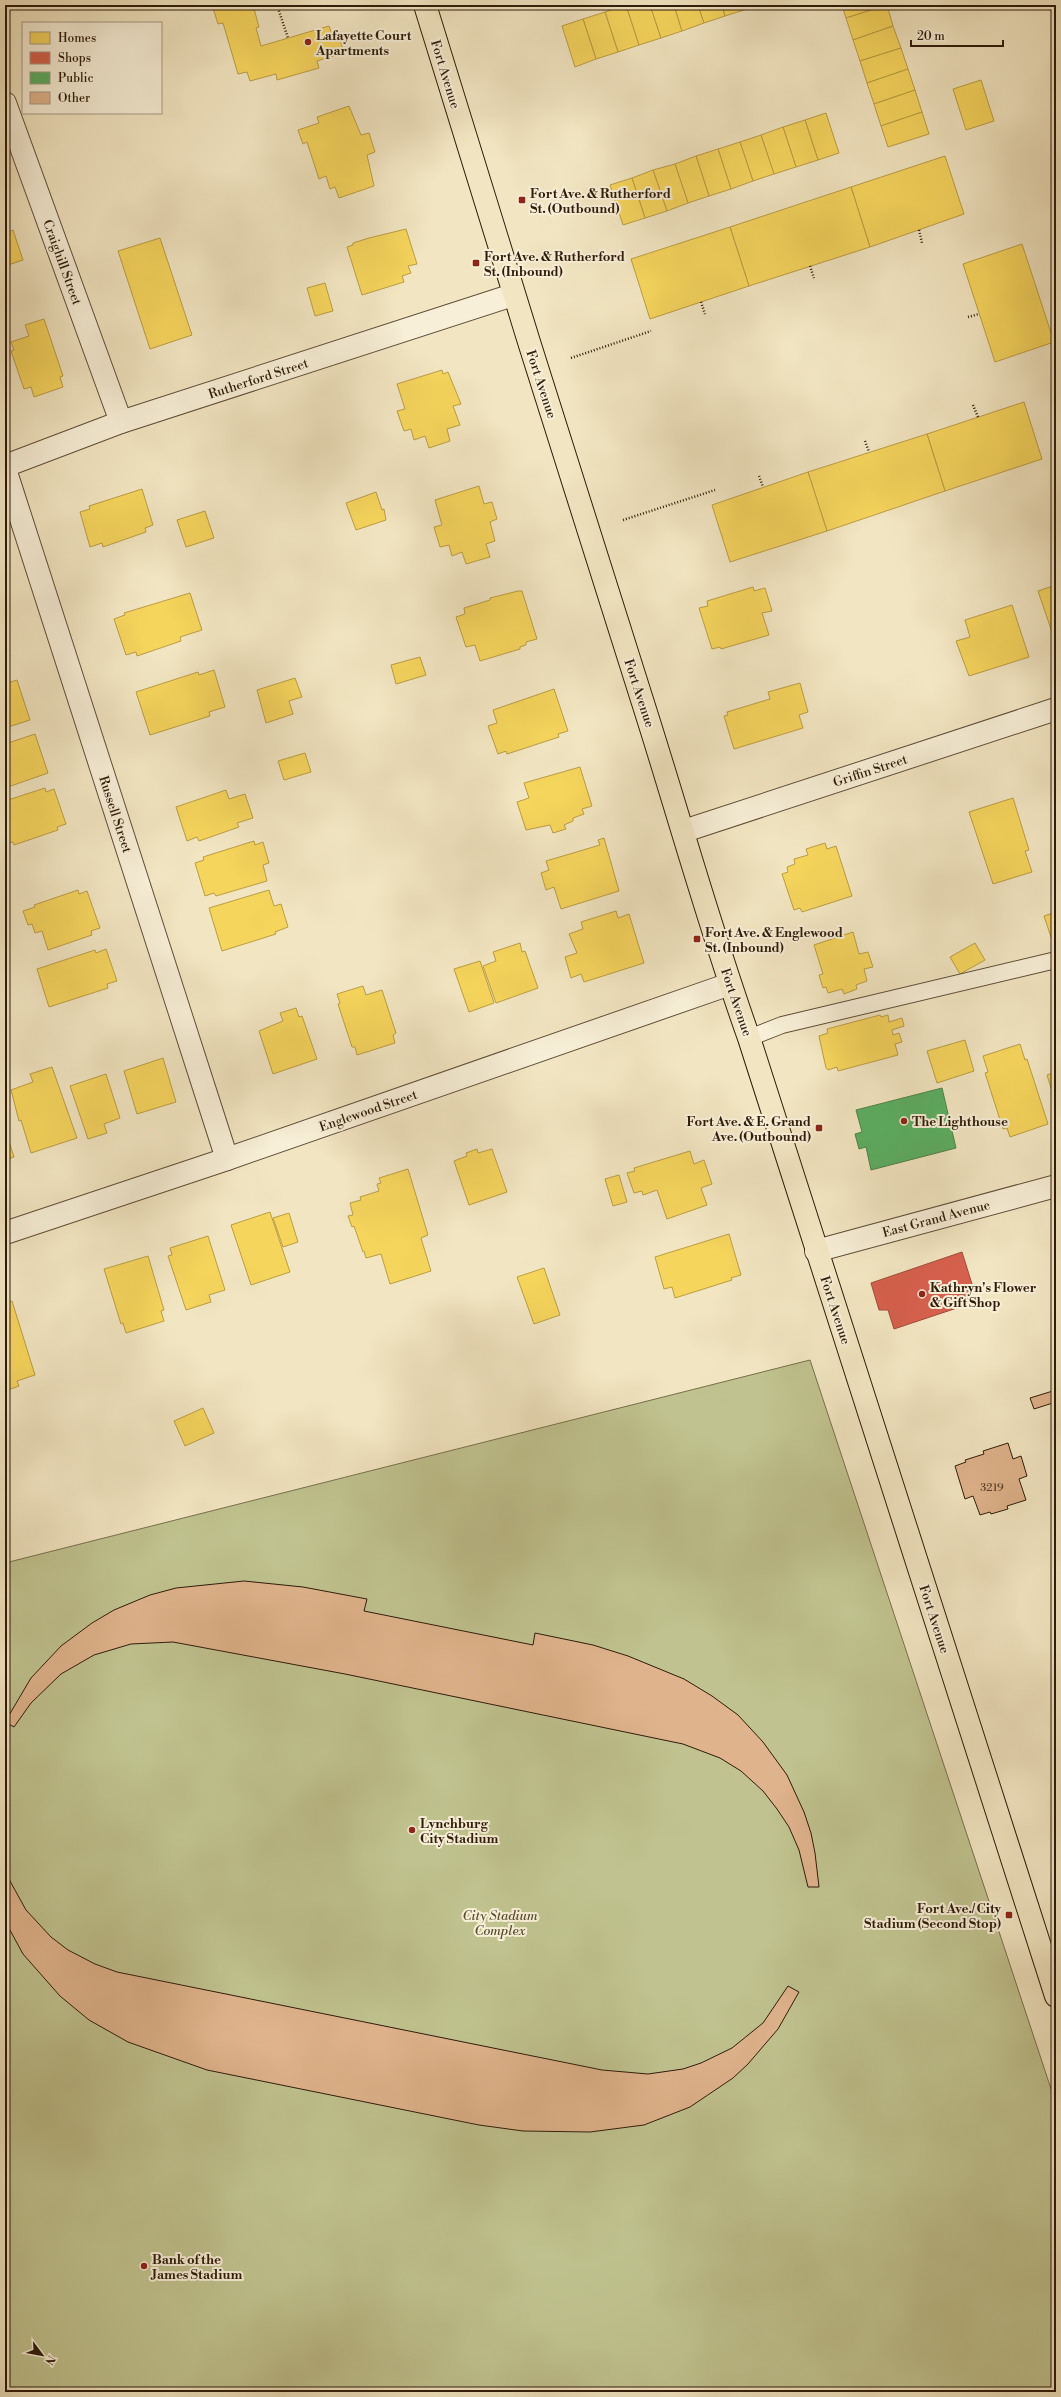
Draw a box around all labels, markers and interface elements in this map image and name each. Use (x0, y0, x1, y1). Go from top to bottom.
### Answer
legend (22, 22, 162, 114)
scale bar (911, 22, 1003, 48)
place label: Lafayette Court Apartments (315, 28, 412, 59)
text: 20 m (917, 29, 945, 44)
text: Homes (58, 31, 96, 46)
marker: Lafayette Court Apartments (303, 37, 313, 47)
street label: Fort Avenue (427, 38, 463, 111)
text: Shops (58, 51, 91, 66)
text: Public (58, 71, 94, 86)
text: Other (58, 91, 90, 106)
place label: Fort Ave. & Rutherford St. (Outbound) (530, 186, 671, 217)
marker: Fort Ave. & Rutherford St. (Outbound) (517, 195, 527, 205)
street label: Craighill Street (39, 217, 85, 308)
place label: Fort Ave. & Rutherford St. (Inbound) (484, 249, 625, 280)
marker: Fort Ave. & Rutherford St. (Inbound) (471, 258, 481, 268)
street label: Fort Avenue (522, 348, 560, 421)
street label: Rutherford Street (206, 355, 311, 403)
street label: Fort Avenue (620, 657, 658, 730)
street label: Griffin Street (831, 751, 910, 790)
street label: Russell Street (95, 774, 135, 855)
place label: Fort Ave. & Englewood St. (Inbound) (705, 925, 843, 956)
marker: Fort Ave. & Englewood St. (Inbound) (692, 934, 702, 944)
street label: Fort Avenue (717, 966, 755, 1039)
street label: Englewood Street (317, 1087, 420, 1135)
place label: Fort Ave. & E. Grand Ave. (Outbound) (686, 1114, 811, 1145)
place label: The Lighthouse (912, 1114, 1008, 1130)
marker: The Lighthouse (899, 1116, 909, 1126)
marker: Fort Ave. & E. Grand Ave. (Outbound) (814, 1123, 824, 1133)
street label: East Grand Avenue (881, 1197, 992, 1241)
street label: Fort Avenue (816, 1274, 854, 1347)
place label: Kathryn's Flower & Gift Shop (930, 1280, 1037, 1311)
marker: Kathryn's Flower & Gift Shop (917, 1289, 927, 1299)
house number: 3219 (980, 1481, 1004, 1495)
street label: Fort Avenue (915, 1583, 953, 1656)
place label: Lynchburg City Stadium (420, 1816, 498, 1847)
marker: Lynchburg City Stadium (407, 1825, 417, 1835)
place label: Fort Ave./ City Stadium (Second Stop) (864, 1901, 1001, 1932)
park label: City Stadium Complex (462, 1908, 538, 1939)
marker: Fort Ave./ City Stadium (Second Stop) (1004, 1910, 1014, 1920)
place label: Bank of the James Stadium (150, 2252, 242, 2283)
marker: Bank of the James Stadium (139, 2261, 149, 2271)
north arrow (22, 2335, 62, 2375)
text: N (41, 2352, 58, 2367)

